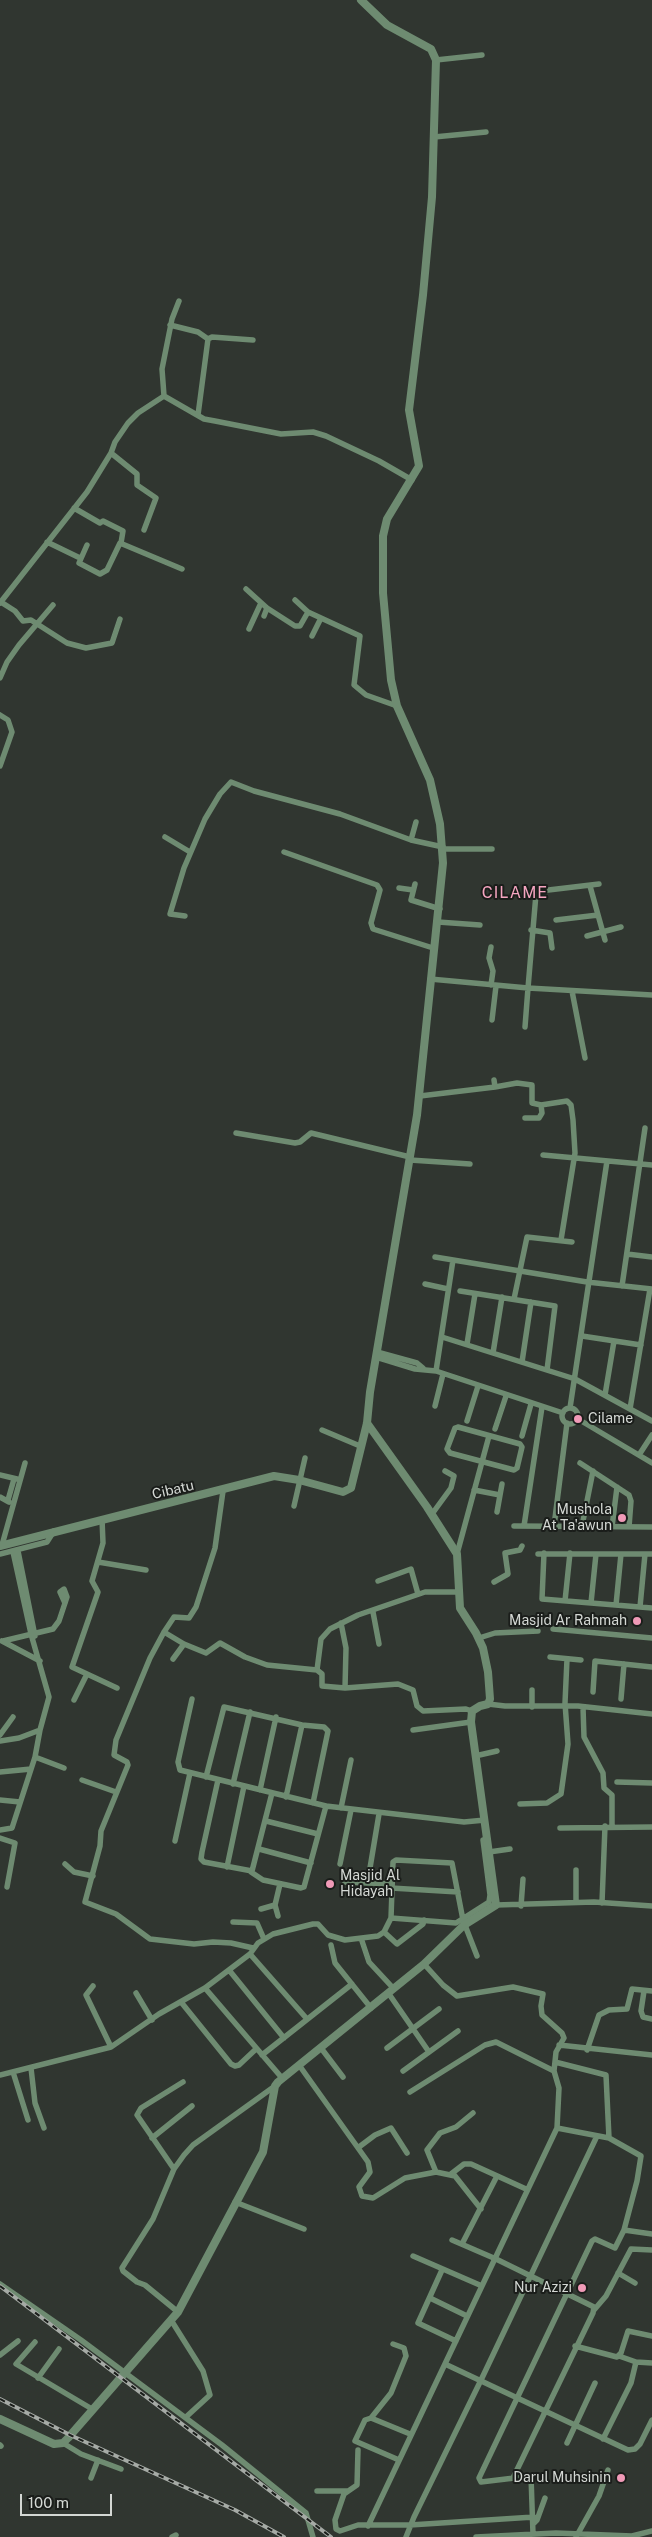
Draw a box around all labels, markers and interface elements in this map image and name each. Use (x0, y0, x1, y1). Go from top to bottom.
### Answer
district label: CILAME (481, 883, 549, 903)
place label: Cilame (588, 1411, 633, 1427)
marker: Cilame (572, 1413, 584, 1425)
street label: Cibatu (150, 1477, 196, 1503)
place label: Mushola At Ta'awun (542, 1502, 612, 1534)
marker: Mushola At Ta'awun (616, 1512, 628, 1524)
place label: Masjid Ar Rahmah (509, 1613, 627, 1629)
marker: Masjid Ar Rahmah (631, 1615, 643, 1627)
place label: Masjid Al Hidayah (340, 1868, 400, 1900)
marker: Masjid Al Hidayah (324, 1878, 336, 1890)
place label: Nur Azizi (514, 2280, 572, 2296)
marker: Nur Azizi (576, 2282, 588, 2294)
place label: Darul Muhsinin (513, 2470, 611, 2486)
marker: Darul Muhsinin (615, 2472, 627, 2484)
scale bar (22, 2484, 115, 2516)
text: 100 m (28, 2494, 69, 2511)

